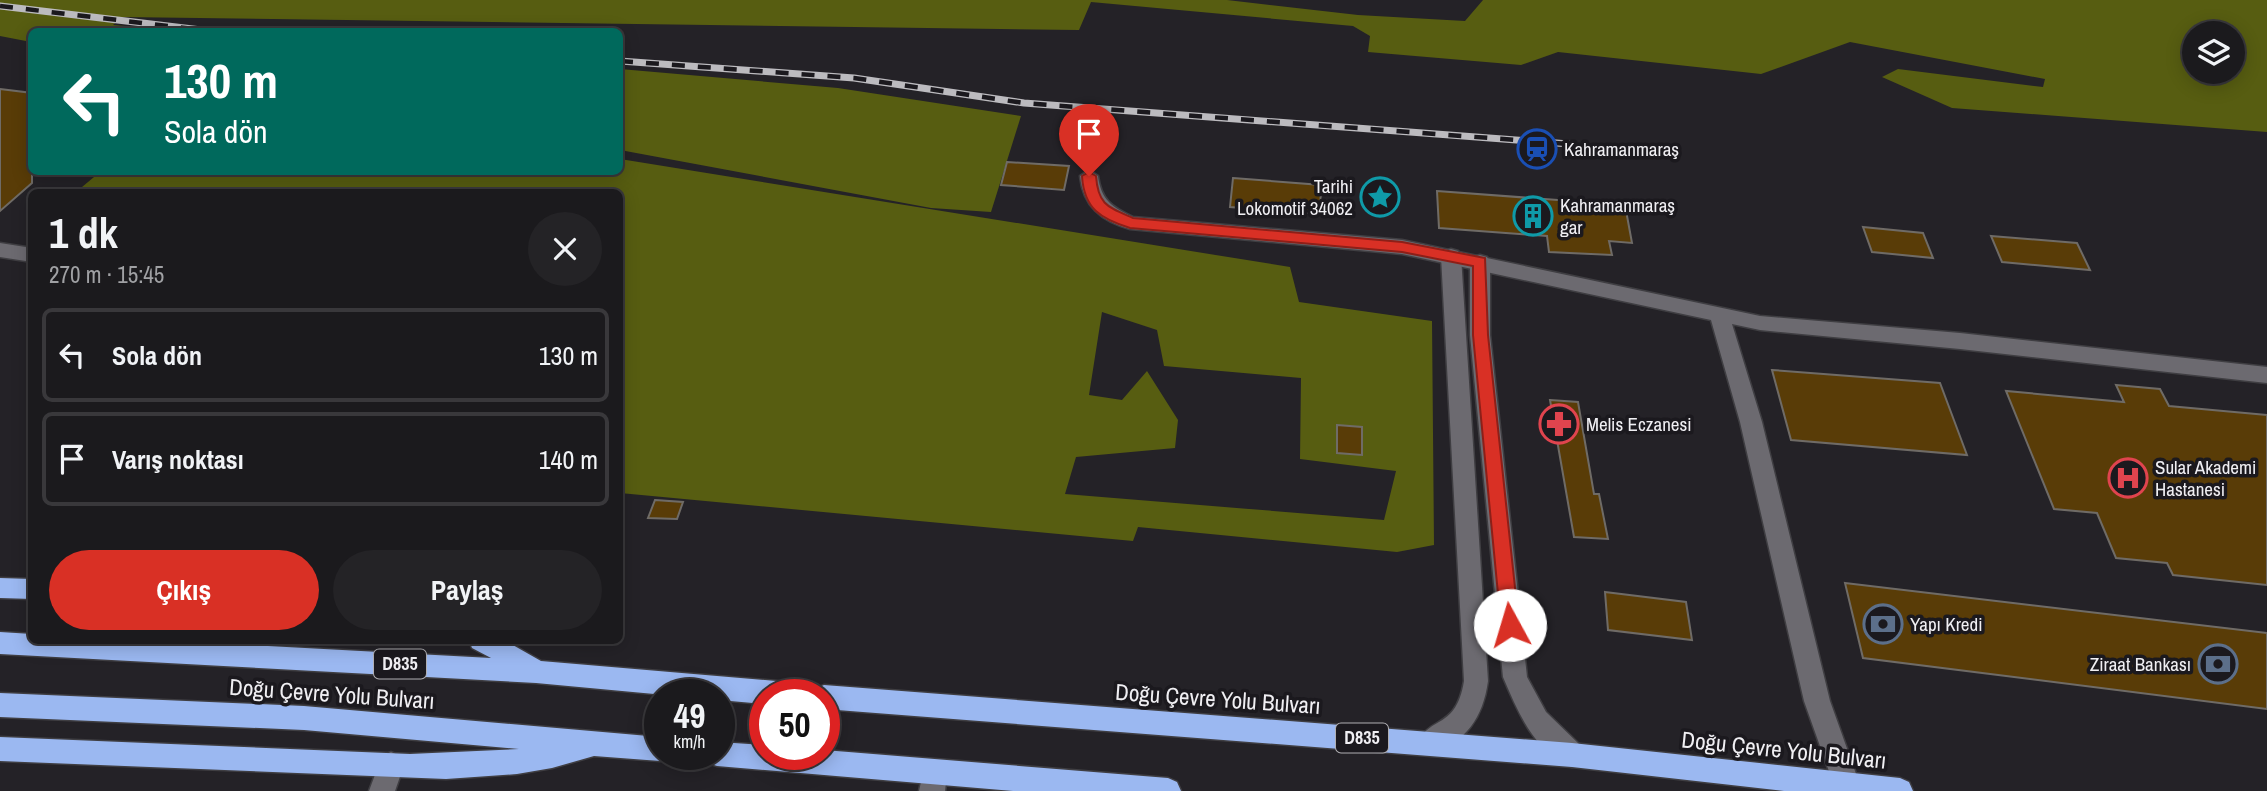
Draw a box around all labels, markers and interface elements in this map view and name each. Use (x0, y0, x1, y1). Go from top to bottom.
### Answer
map controls (2182, 21, 2245, 84)
button: layers (2182, 21, 2245, 84)
text: 130 m (164, 47, 278, 113)
icon: left (49, 56, 140, 147)
pin (1059, 104, 1119, 176)
text: Sola dön (164, 110, 268, 153)
icon: arrive (1070, 115, 1108, 153)
station icon: Kahramanmaraş (1516, 128, 1558, 170)
place label: Kahramanmaraş (1564, 136, 1679, 162)
place label: Tarihi Lokomotif 34062 (1237, 173, 1353, 221)
place icon: Tarihi Lokomotif 34062 (1359, 176, 1401, 218)
place label: Kahramanmaraş gar (1560, 192, 1675, 240)
building icon: Kahramanmaraş gar (1512, 195, 1554, 237)
text: 1 dk (49, 205, 118, 261)
button: close (528, 212, 602, 286)
text: 270 m · 15:45 (49, 259, 164, 290)
icon: left (53, 336, 91, 374)
text: Sola dön (112, 338, 202, 373)
text: 130 m (539, 338, 598, 373)
pharmacy icon: Melis Eczanesi (1538, 403, 1580, 445)
place label: Melis Eczanesi (1586, 411, 1692, 437)
icon: arrive (53, 440, 91, 478)
text: Varış noktası (112, 442, 244, 477)
text: 140 m (539, 442, 598, 477)
place label: Sular Akademi Hastanesi (2155, 454, 2256, 502)
hospital icon: Sular Akademi Hastanesi (2107, 457, 2149, 499)
button: Çıkış (49, 550, 319, 630)
button: Paylaş (333, 550, 602, 630)
position arrow (1473, 588, 1547, 662)
bank icon: Yapı Kredi (1862, 603, 1904, 645)
place label: Yapı Kredi (1910, 611, 1983, 637)
bank icon: Ziraat Bankası (2197, 643, 2239, 685)
road number: D835 (374, 650, 426, 678)
place label: Ziraat Bankası (2090, 651, 2191, 677)
street label: Doğu Çevre Yolu Bulvarı (228, 671, 436, 716)
street label: Doğu Çevre Yolu Bulvarı (1114, 676, 1322, 721)
speed limit sign: 50 (749, 679, 840, 770)
text: 49 (674, 692, 705, 739)
street label: Doğu Çevre Yolu Bulvarı (1680, 723, 1888, 776)
road number: D835 (1336, 724, 1388, 752)
text: km/h (674, 729, 706, 754)

